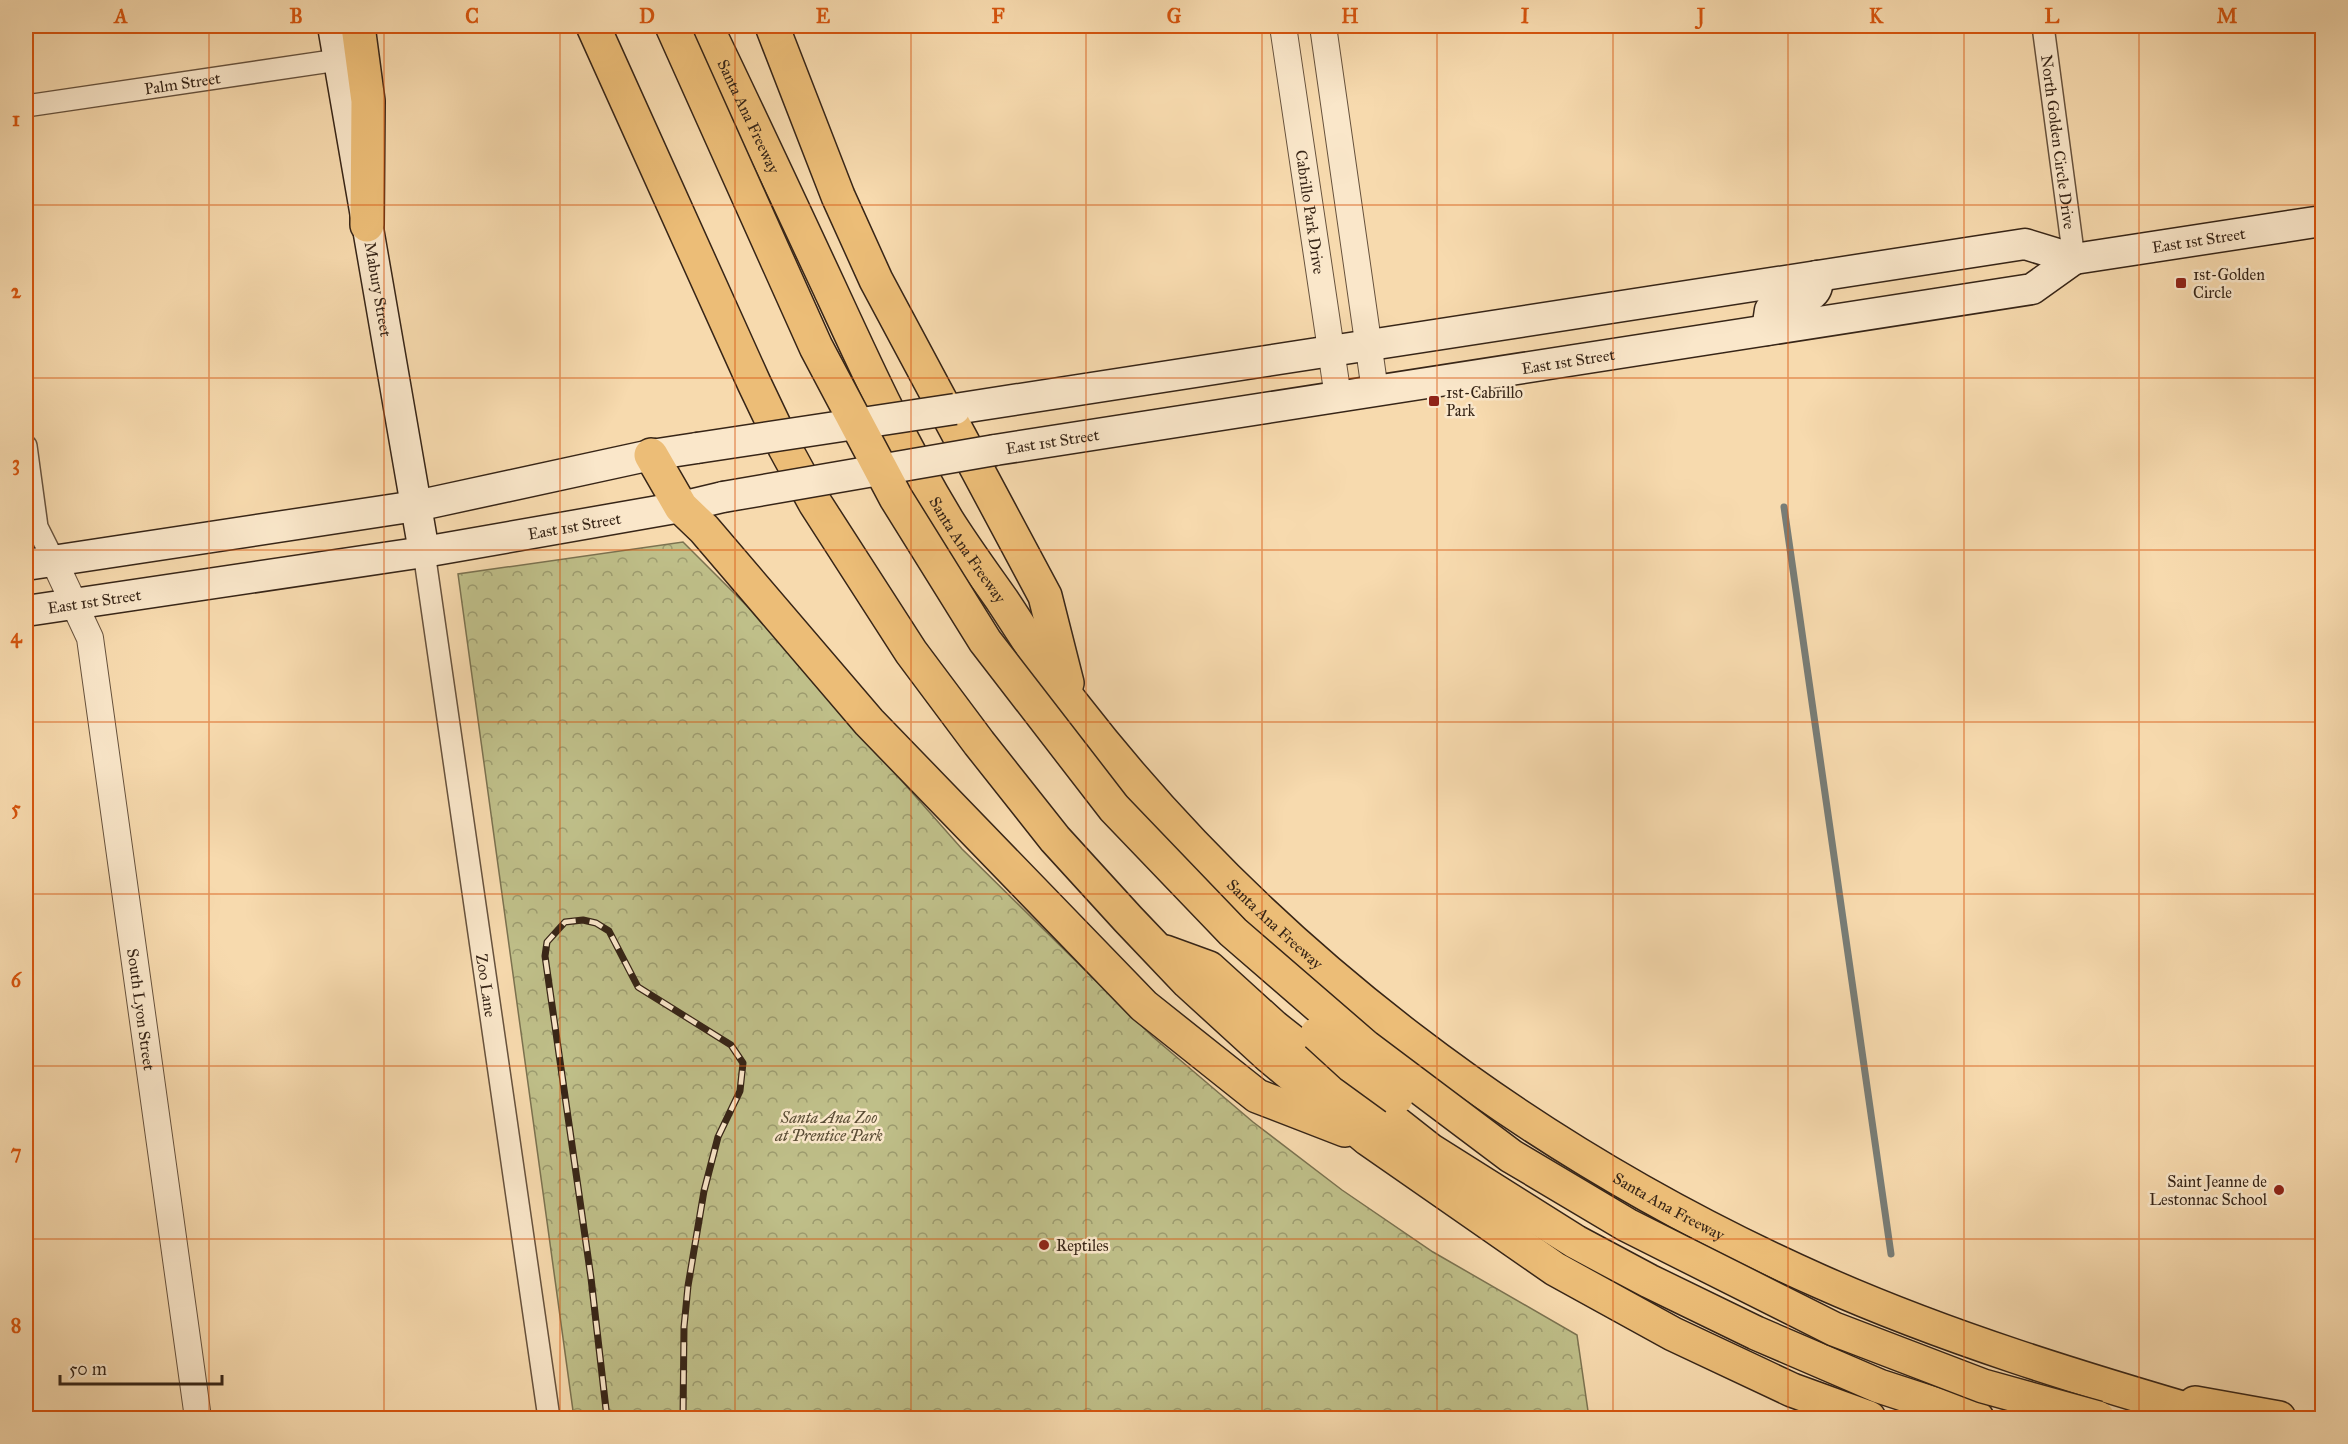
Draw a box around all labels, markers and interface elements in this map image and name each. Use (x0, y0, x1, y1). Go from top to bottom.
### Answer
text: A (112, 4, 128, 28)
text: B (289, 4, 303, 28)
text: C (465, 4, 479, 28)
text: D (639, 4, 655, 28)
text: E (816, 4, 831, 28)
text: F (991, 4, 1005, 28)
text: G (1167, 4, 1182, 28)
text: H (1341, 4, 1359, 28)
text: I (1521, 4, 1530, 28)
text: J (1694, 4, 1706, 30)
text: K (1869, 4, 1884, 28)
text: L (2045, 4, 2060, 28)
text: M (2217, 4, 2238, 28)
street label: North Golden Circle Drive (2037, 54, 2079, 231)
street label: Santa Ana Freeway (713, 56, 784, 177)
street label: Palm Street (143, 68, 222, 98)
text: 1 (12, 107, 20, 131)
street label: Cabrillo Park Drive (1291, 149, 1329, 276)
street label: East 1st Street (2151, 224, 2247, 257)
street label: Mabury Street (360, 240, 396, 339)
place label: 1st-Golden Circle (2193, 265, 2265, 302)
marker: 1st-Golden Circle (2174, 276, 2188, 290)
text: 2 (11, 279, 22, 303)
street label: East 1st Street (1520, 345, 1617, 378)
place label: 1st-Cabrillo Park (1446, 383, 1523, 420)
marker: 1st-Cabrillo Park (1427, 394, 1441, 408)
street label: East 1st Street (1004, 425, 1101, 458)
text: 3 (12, 451, 20, 476)
street label: Santa Ana Freeway (925, 493, 1010, 607)
street label: East 1st Street (526, 509, 623, 544)
street label: East 1st Street (46, 585, 143, 618)
text: 4 (10, 624, 22, 649)
text: 5 (11, 796, 21, 820)
street label: Santa Ana Freeway (1223, 875, 1327, 974)
street label: South Lyon Street (123, 947, 159, 1072)
street label: Zoo Lane (472, 953, 500, 1019)
text: 6 (11, 968, 23, 992)
park label: Santa Ana Zoo at Prentice Park (774, 1108, 883, 1145)
text: 7 (11, 1140, 22, 1164)
street label: Santa Ana Freeway (1610, 1168, 1728, 1245)
place label: Saint Jeanne de Lestonnac School (2149, 1172, 2268, 1209)
marker: Saint Jeanne de Lestonnac School (2272, 1183, 2286, 1197)
place label: Reptiles (1056, 1236, 1109, 1255)
marker: Reptiles (1037, 1238, 1051, 1252)
text: 8 (11, 1313, 21, 1337)
scale bar (60, 1348, 222, 1386)
text: 50 m (69, 1358, 107, 1380)

